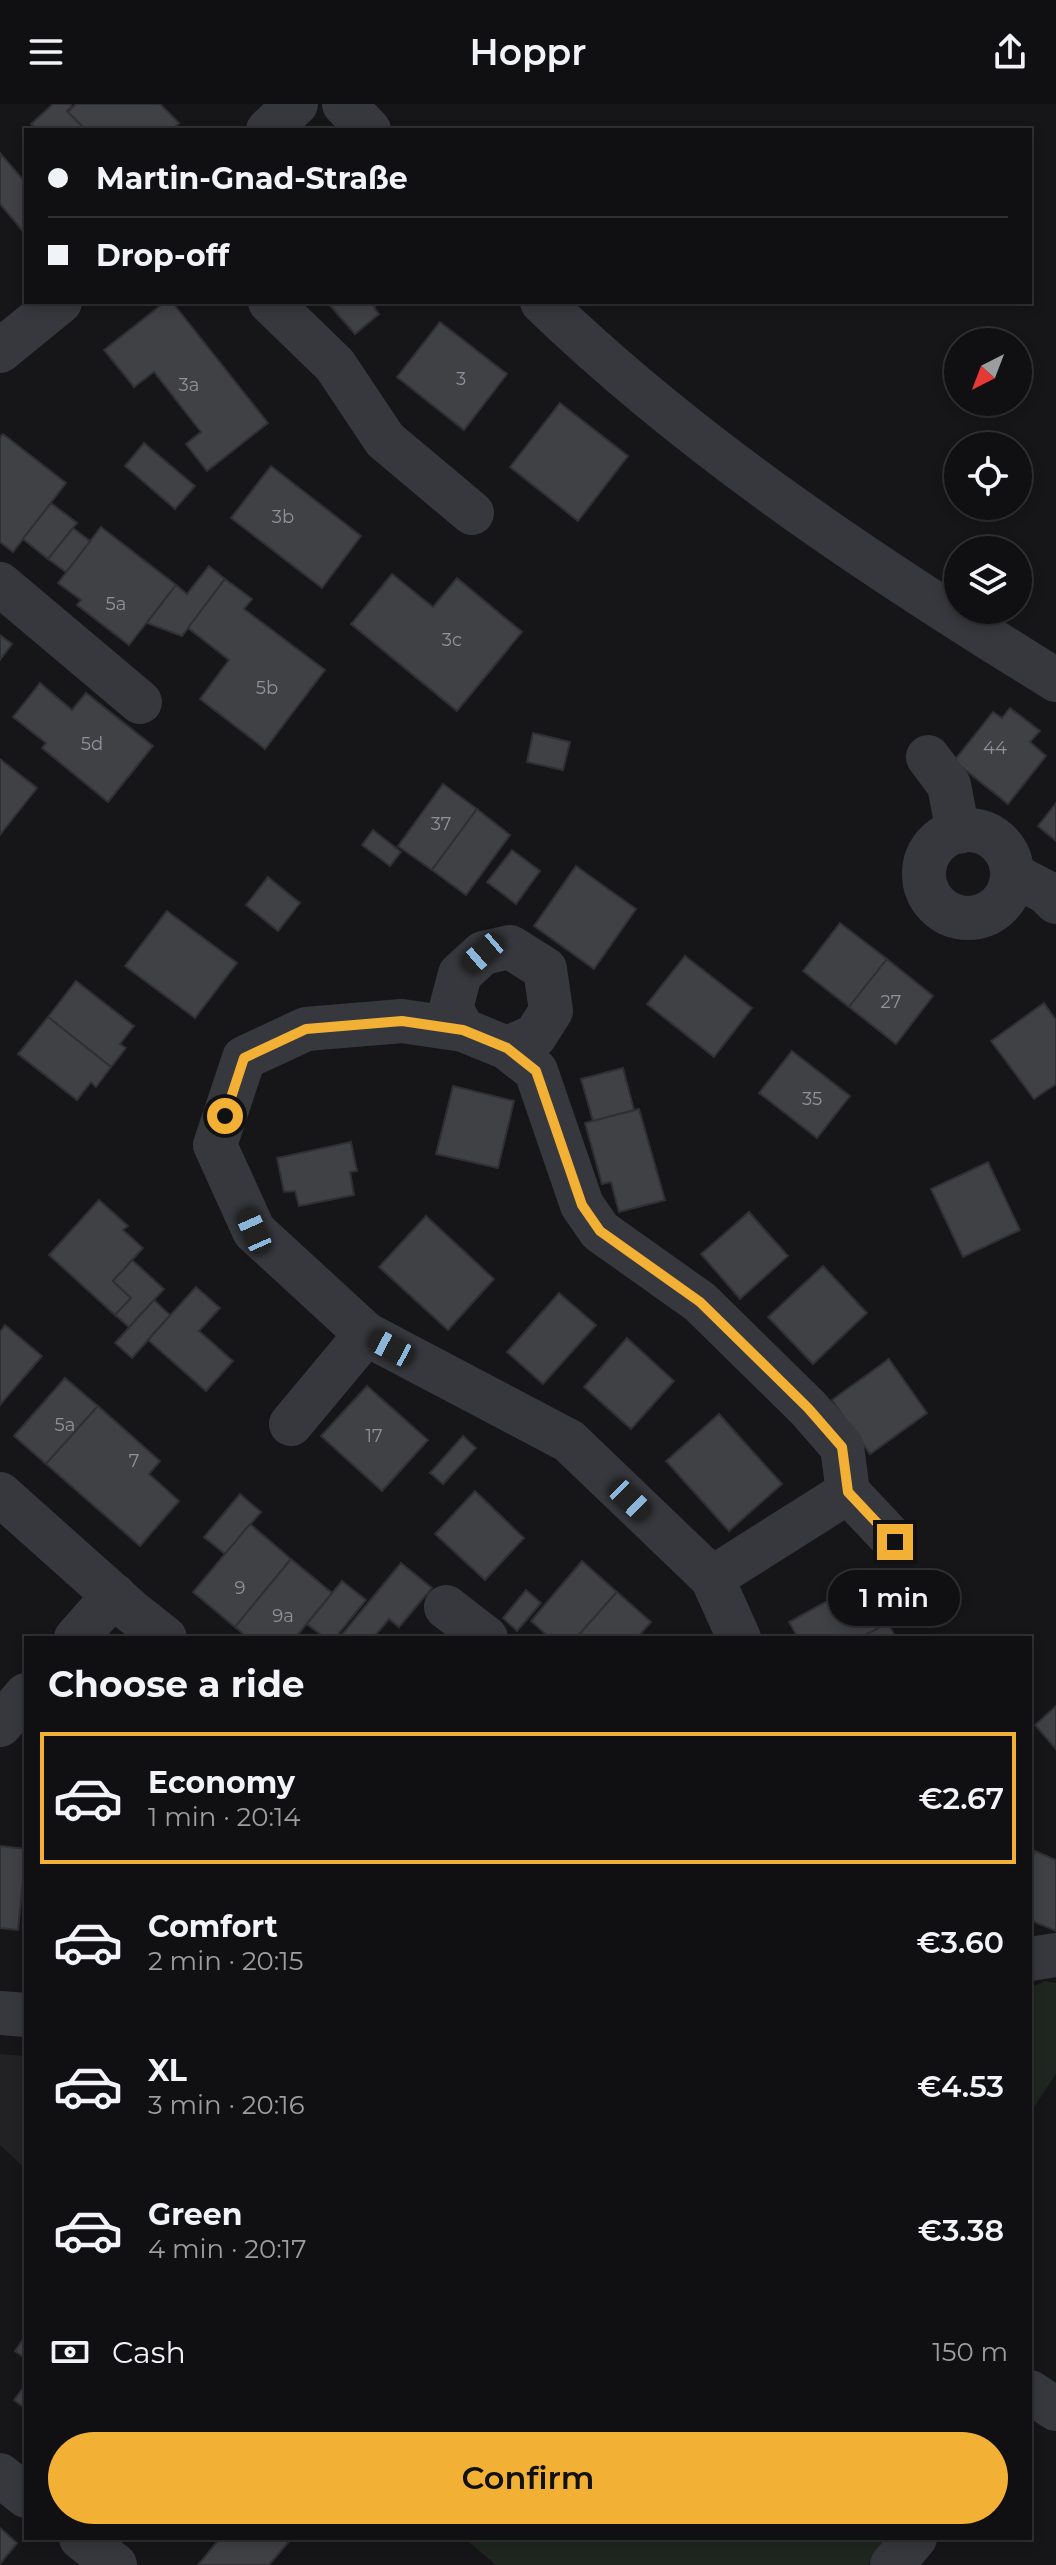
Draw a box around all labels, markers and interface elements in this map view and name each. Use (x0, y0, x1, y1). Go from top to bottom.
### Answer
icon: menu (24, 30, 68, 74)
text: Hoppr (470, 30, 586, 74)
icon: share (988, 30, 1032, 74)
text: Martin-Gnad-Straße (96, 160, 408, 197)
text: Drop-off (96, 237, 229, 274)
north arrow (944, 328, 1032, 416)
map controls (944, 328, 1032, 624)
house number: 3 (456, 368, 466, 390)
house number: 3a (179, 374, 199, 396)
button: locate (944, 432, 1032, 520)
house number: 3b (272, 506, 294, 528)
button: layers (944, 536, 1032, 624)
house number: 5a (106, 593, 126, 615)
house number: 3c (442, 629, 462, 651)
house number: 5b (256, 677, 278, 699)
house number: 5d (81, 733, 103, 755)
house number: 44 (983, 737, 1007, 759)
house number: 37 (431, 813, 451, 835)
car (457, 928, 509, 978)
house number: 27 (881, 991, 901, 1013)
house number: 35 (802, 1088, 822, 1110)
route start (207, 1098, 243, 1134)
car (233, 1204, 275, 1258)
car (364, 1326, 418, 1370)
house number: 5a (55, 1414, 75, 1436)
house number: 17 (365, 1425, 383, 1447)
house number: 7 (129, 1450, 139, 1472)
car (604, 1475, 656, 1525)
route end (877, 1524, 913, 1560)
callout: 1 min (829, 1570, 961, 1626)
house number: 9 (235, 1577, 246, 1599)
text: 1 min (859, 1582, 929, 1614)
house number: 9a (272, 1605, 294, 1627)
text: Choose a ride (48, 1662, 305, 1706)
icon: car (52, 1762, 124, 1834)
text: Economy (148, 1764, 295, 1801)
text: €2.67 (918, 1780, 1004, 1817)
text: 1 min · 20:14 (148, 1801, 301, 1833)
icon: car (52, 1906, 124, 1978)
text: Comfort (148, 1908, 278, 1945)
text: €3.60 (916, 1924, 1004, 1961)
text: 2 min · 20:15 (148, 1945, 303, 1977)
icon: car (52, 2050, 124, 2122)
text: XL (148, 2052, 187, 2089)
text: €4.53 (917, 2068, 1004, 2105)
text: 3 min · 20:16 (148, 2089, 304, 2121)
icon: car (52, 2194, 124, 2266)
text: Green (148, 2196, 242, 2233)
text: €3.38 (918, 2212, 1004, 2249)
text: 4 min · 20:17 (148, 2233, 306, 2265)
icon: cash (48, 2330, 92, 2374)
text: Cash (112, 2334, 186, 2371)
text: 150 m (932, 2336, 1008, 2368)
button: Confirm (48, 2432, 1008, 2524)

